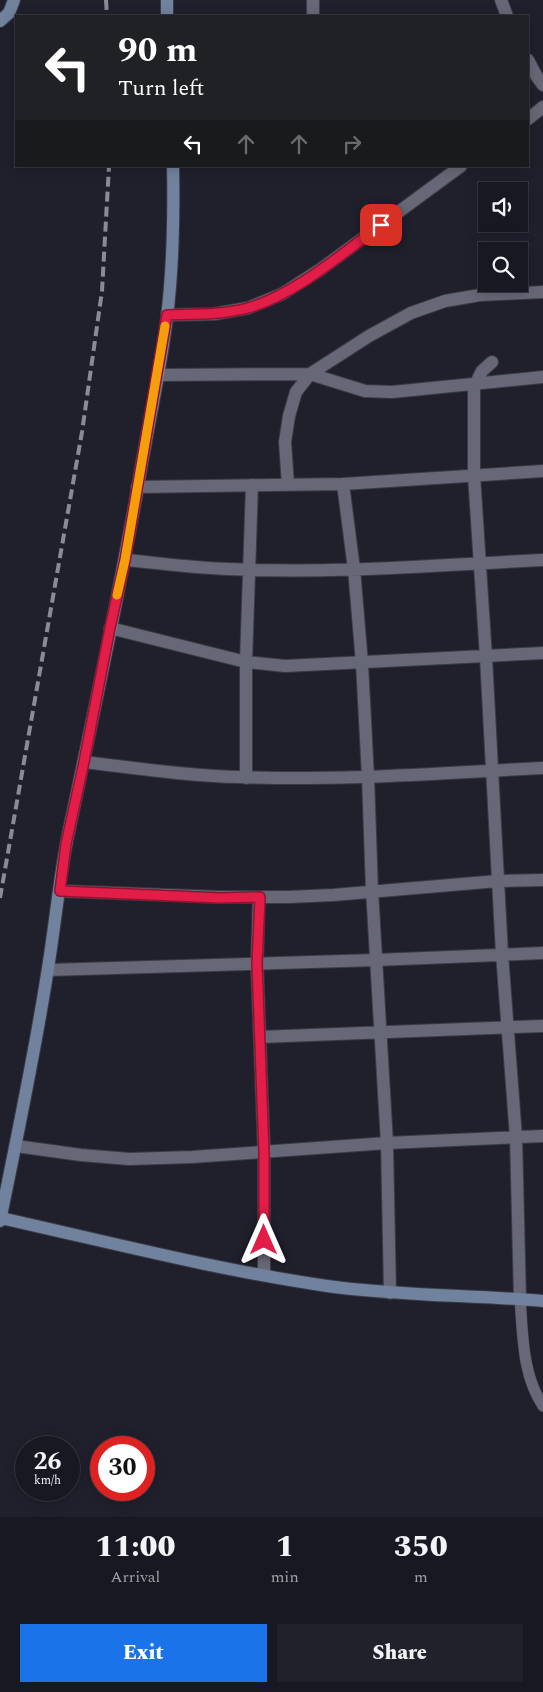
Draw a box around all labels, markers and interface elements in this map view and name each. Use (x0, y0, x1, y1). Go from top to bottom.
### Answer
text: 90 m (118, 24, 198, 77)
icon: left (35, 35, 100, 100)
text: Turn left (118, 72, 204, 105)
icon: left (179, 130, 207, 158)
icon: ahead (232, 130, 260, 158)
icon: ahead (285, 130, 313, 158)
icon: right (338, 130, 366, 158)
map controls (478, 182, 528, 292)
button: sound (478, 182, 528, 232)
pin (360, 204, 402, 246)
icon: arrive (367, 211, 395, 239)
button: search (478, 242, 528, 292)
position arrow (237, 1213, 289, 1265)
speed limit sign: 30 (90, 1436, 155, 1501)
text: 26 (33, 1443, 62, 1481)
text: km/h (34, 1471, 61, 1490)
text: 11:00 (95, 1524, 176, 1570)
text: 1 (276, 1524, 294, 1570)
text: 350 (394, 1524, 448, 1570)
text: Arrival (110, 1565, 160, 1589)
text: min (271, 1565, 299, 1589)
text: m (414, 1565, 428, 1589)
button: Exit (20, 1624, 267, 1682)
button: Share (277, 1624, 523, 1682)

